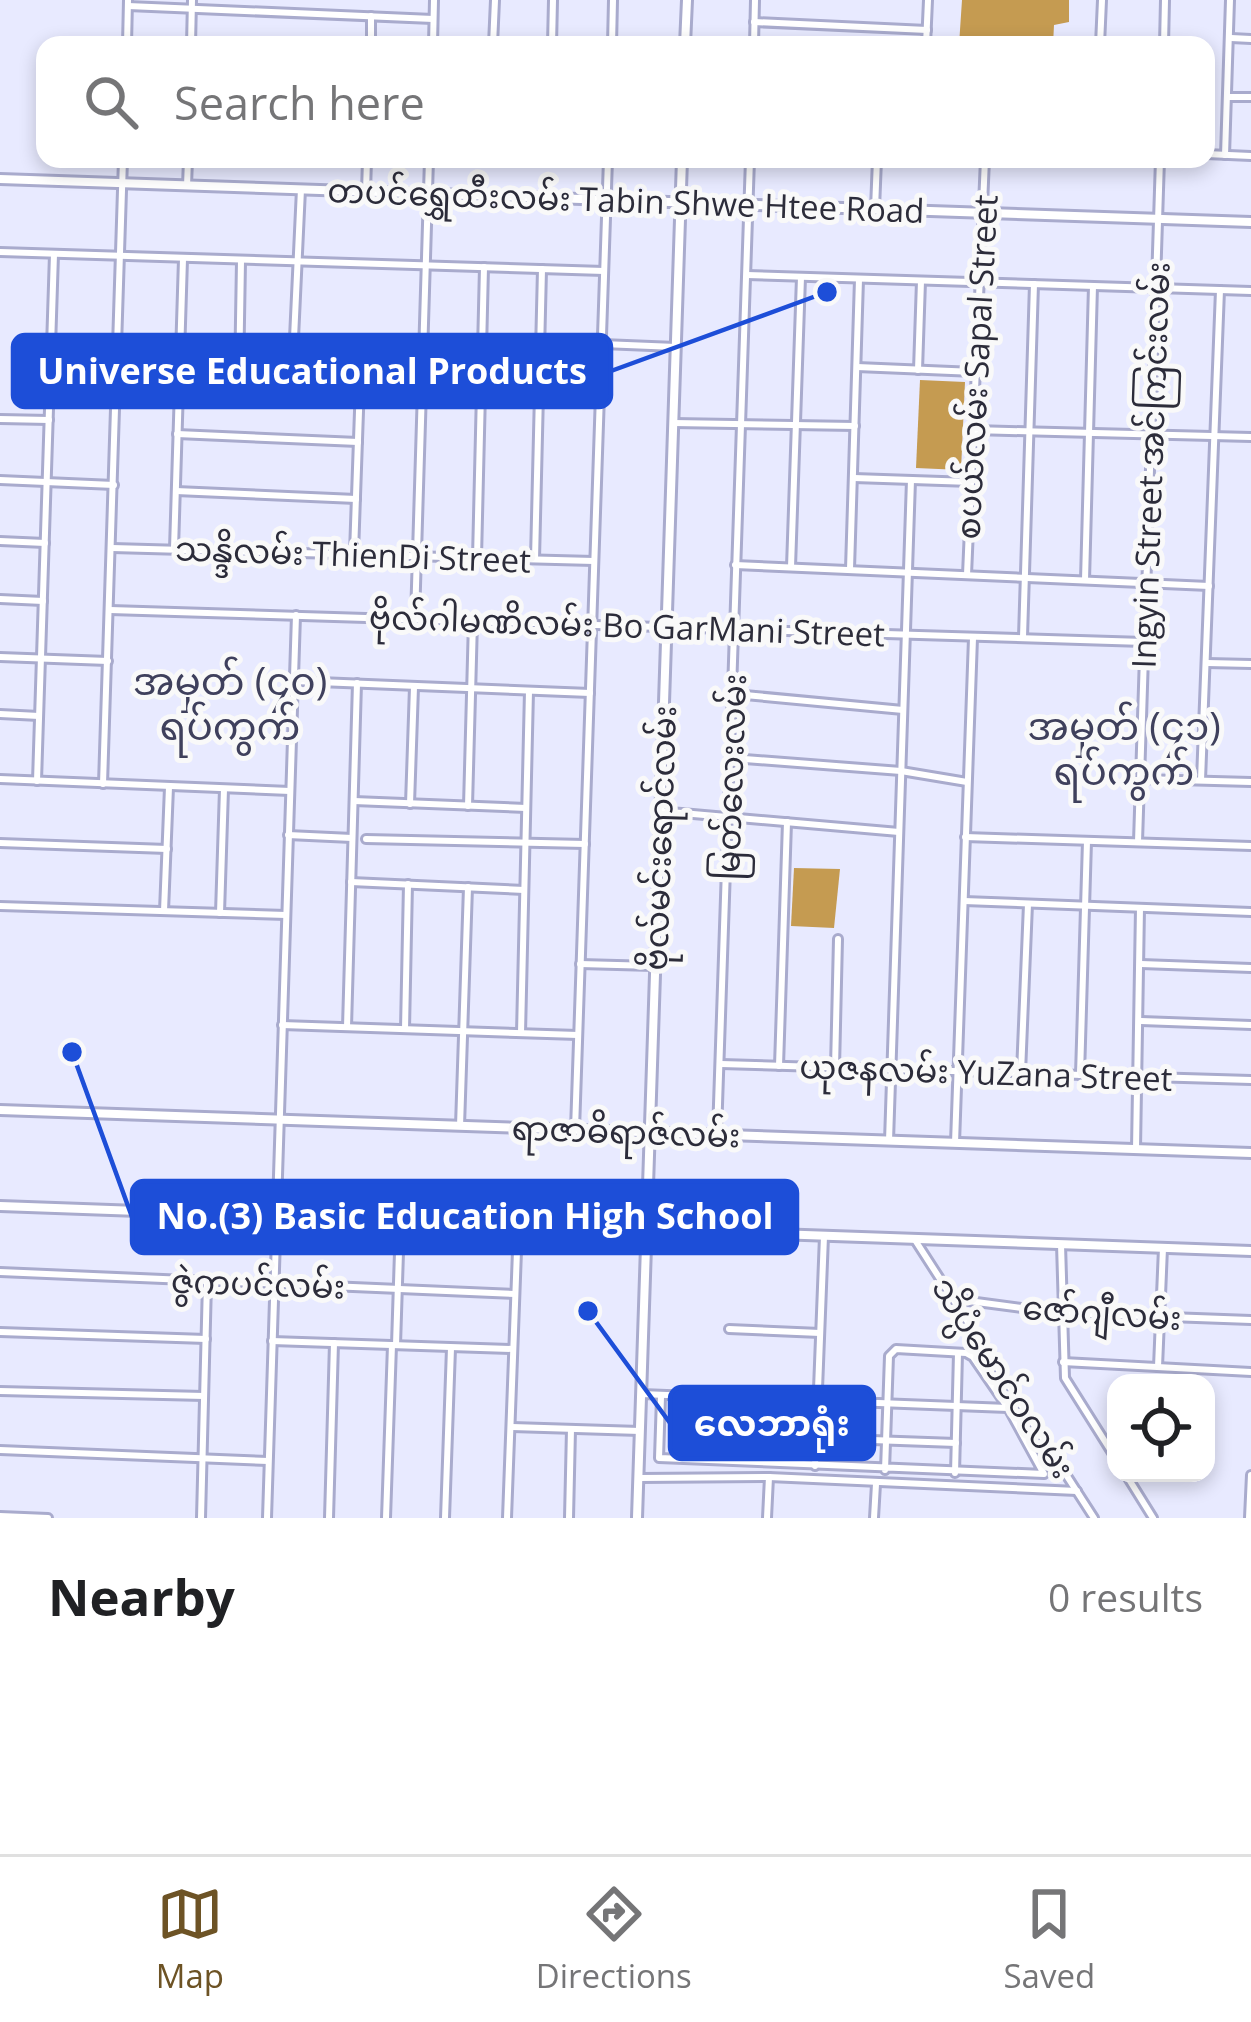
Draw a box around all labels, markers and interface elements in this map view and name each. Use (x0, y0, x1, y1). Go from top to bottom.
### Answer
search box (36, 36, 1215, 168)
icon: search (78, 69, 144, 135)
text: Search here (174, 72, 425, 133)
street label: တပင်ရွှေထီးလမ်း Tabin Shwe Htee Road (327, 167, 925, 238)
street label: စပယ်လမ်း Sapal Street (944, 193, 1008, 541)
street label: Ingyin Street အင်ကြင်းလမ်း (1120, 261, 1185, 669)
callout: Universe Educational Products (13, 335, 611, 407)
text: Universe Educational Products (37, 346, 587, 395)
street label: သန္ဒိလမ်း ThienDi Street (174, 525, 532, 588)
street label: ဗိုလ်ဂါမဏိလမ်း Bo GarMani Street (368, 594, 886, 661)
district label: အမှတ် (၄၀) ရပ်ကွက် (133, 653, 327, 758)
street label: မြတ်လေးလမ်း (704, 673, 761, 881)
district label: အမှတ် (၄၁) ရပ်ကွက် (1027, 698, 1221, 803)
street label: ဗိုလ်မင်းရောင်လမ်း (632, 705, 691, 971)
street label: ယုဇနလမ်း YuZana Street (799, 1043, 1173, 1106)
street label: ရာဇာဓိရာဇ်လမ်း (511, 1105, 741, 1162)
callout: No.(3) Basic Education High School (132, 1181, 797, 1253)
text: No.(3) Basic Education High School (156, 1191, 774, 1240)
street label: ဇွဲကပင်လမ်း (170, 1257, 346, 1313)
street label: သိပ္ပံမောင်ဝလမ်း (917, 1268, 1086, 1490)
street label: ဇော်ဂျီလမ်း (1021, 1284, 1183, 1345)
map controls (1107, 1374, 1215, 1482)
button: locate (1107, 1374, 1215, 1482)
callout: လေဘာရုံး (670, 1387, 874, 1459)
text: လေဘာရုံး (694, 1398, 850, 1453)
text: Nearby (48, 1561, 235, 1631)
text: 0 results (1048, 1570, 1203, 1623)
tab: Map (156, 1881, 224, 1998)
tab: Directions (536, 1881, 692, 1998)
tab: Saved (1003, 1881, 1095, 1998)

